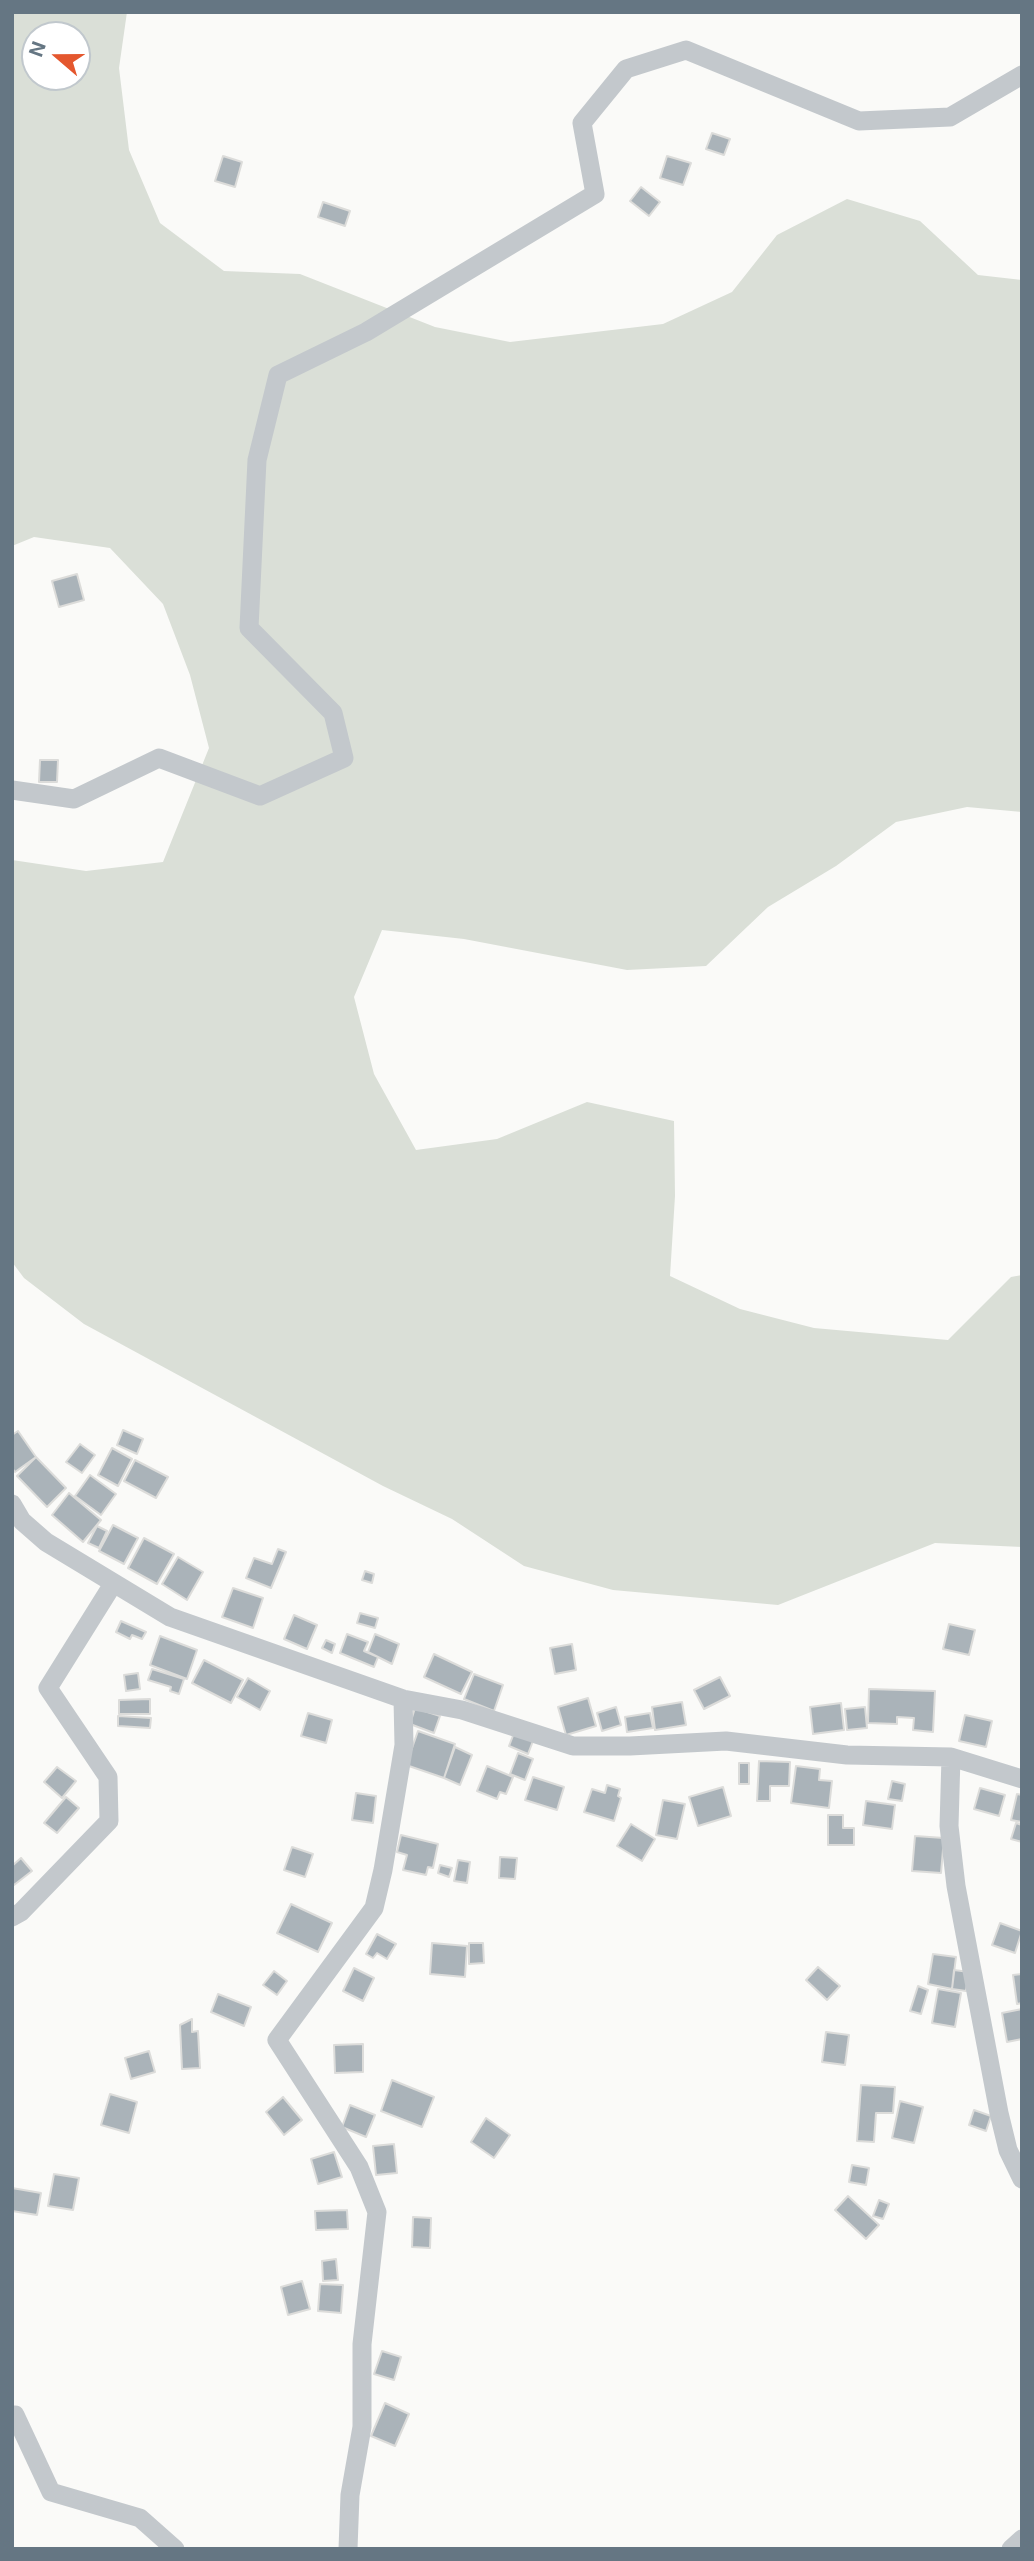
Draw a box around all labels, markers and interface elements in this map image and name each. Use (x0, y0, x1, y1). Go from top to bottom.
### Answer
north arrow (21, 21, 91, 91)
text: N (24, 39, 51, 60)

